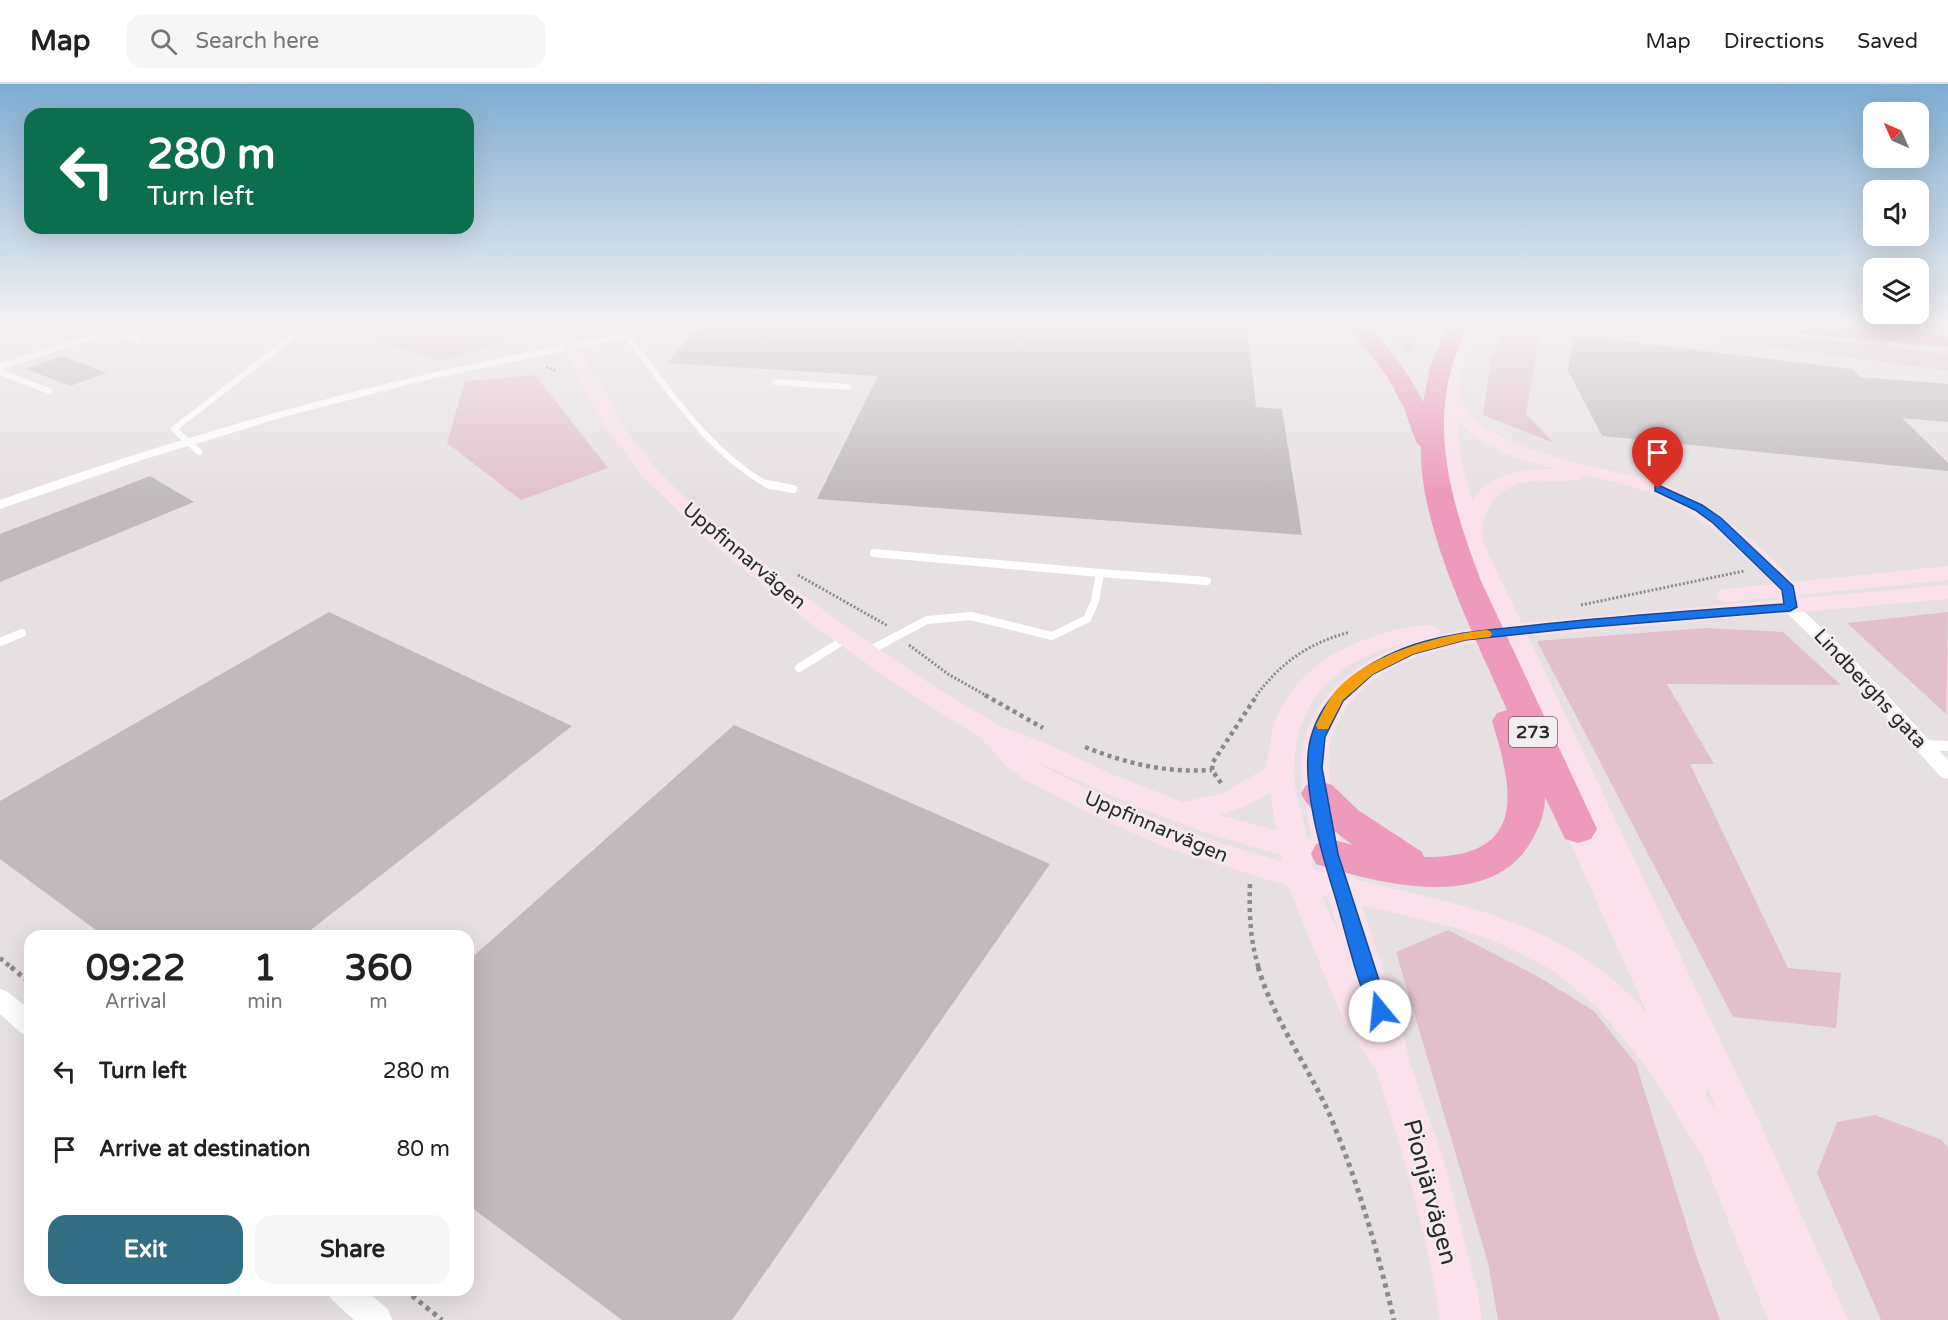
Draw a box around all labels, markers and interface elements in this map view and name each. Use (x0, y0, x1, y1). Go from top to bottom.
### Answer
search box (126, 14, 546, 68)
text: Map (30, 24, 90, 58)
icon: search (147, 25, 180, 58)
text: Search here (195, 28, 319, 54)
text: Map (1645, 29, 1691, 54)
text: Directions (1724, 29, 1824, 54)
text: Saved (1857, 29, 1918, 54)
north arrow (1863, 102, 1929, 168)
map controls (1863, 102, 1929, 324)
text: 280 m (147, 129, 276, 180)
icon: left (48, 132, 126, 210)
text: Turn left (147, 180, 254, 213)
button: sound (1863, 180, 1929, 246)
button: layers (1863, 258, 1929, 324)
pin (1632, 427, 1683, 489)
icon: arrive (1641, 436, 1674, 469)
street label: Uppfinnarvägen (677, 497, 811, 615)
street label: Lindberghs gata (1808, 624, 1932, 754)
road number: 273 (1509, 717, 1557, 747)
street label: Uppfinnarvägen (1081, 786, 1231, 868)
text: 09:22 (86, 947, 186, 990)
text: 1 (254, 947, 276, 990)
text: 360 (344, 947, 412, 990)
position arrow (1348, 979, 1412, 1043)
text: Arrival (105, 990, 167, 1014)
text: min (247, 990, 283, 1014)
text: m (369, 990, 388, 1014)
icon: left (48, 1055, 81, 1088)
text: Turn left (99, 1058, 187, 1084)
text: 280 m (383, 1058, 450, 1084)
street label: Pionjärvägen (1397, 1116, 1463, 1268)
icon: arrive (48, 1133, 81, 1166)
text: Arrive at destination (99, 1136, 310, 1162)
text: 80 m (396, 1136, 450, 1162)
button: Exit (48, 1215, 243, 1284)
button: Share (255, 1215, 450, 1284)

